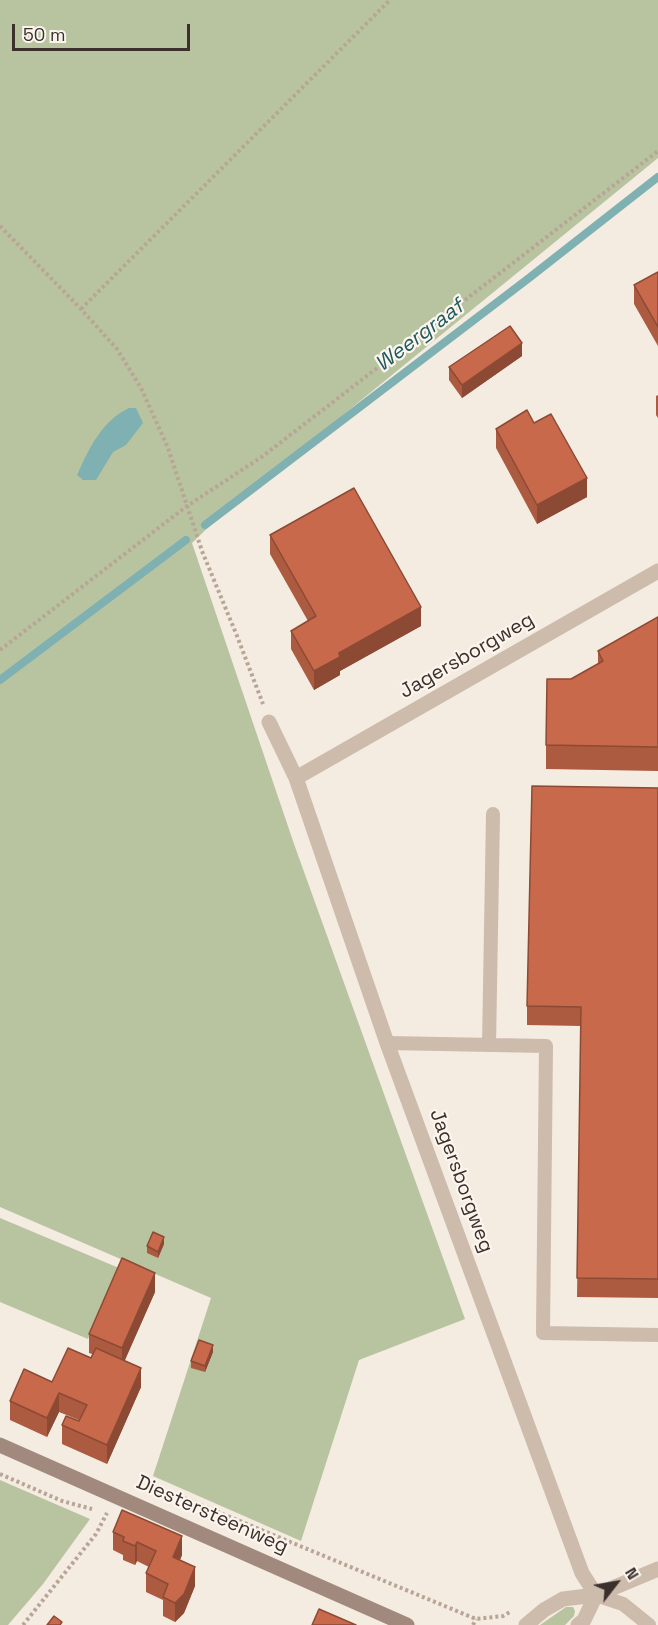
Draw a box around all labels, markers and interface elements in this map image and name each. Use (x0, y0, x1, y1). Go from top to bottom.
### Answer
scale bar (15, 12, 194, 50)
text: 50 m (23, 23, 65, 46)
water label: Weergraaf (371, 295, 469, 377)
street label: Jagersborgweg (396, 608, 538, 704)
street label: Jagersborgweg (424, 1106, 498, 1256)
street label: Diestersteenweg (132, 1471, 292, 1559)
north arrow (586, 1553, 646, 1613)
text: N (620, 1563, 644, 1583)

